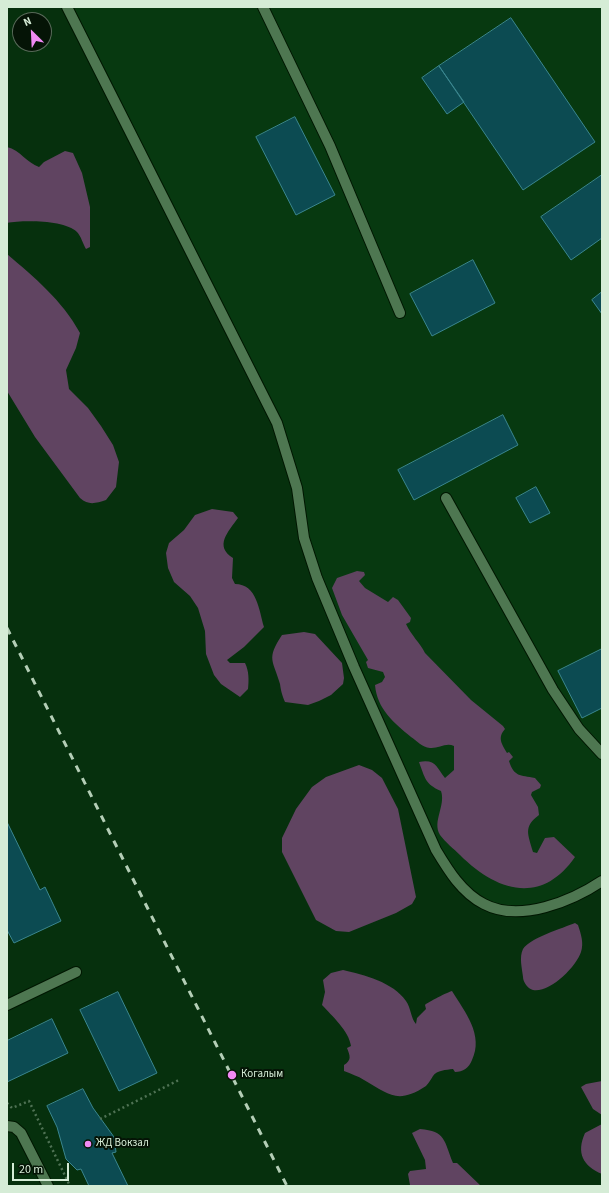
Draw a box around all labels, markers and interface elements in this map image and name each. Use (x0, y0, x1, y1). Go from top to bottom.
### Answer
north arrow (12, 12, 52, 52)
text: N (21, 13, 34, 30)
place label: Когалым (241, 1068, 283, 1082)
marker: Когалым (226, 1069, 238, 1081)
place label: ЖД Вокзал (96, 1137, 149, 1151)
marker: ЖД Вокзал (83, 1139, 93, 1149)
scale bar (14, 1155, 71, 1181)
text: 20 m (19, 1161, 43, 1178)

